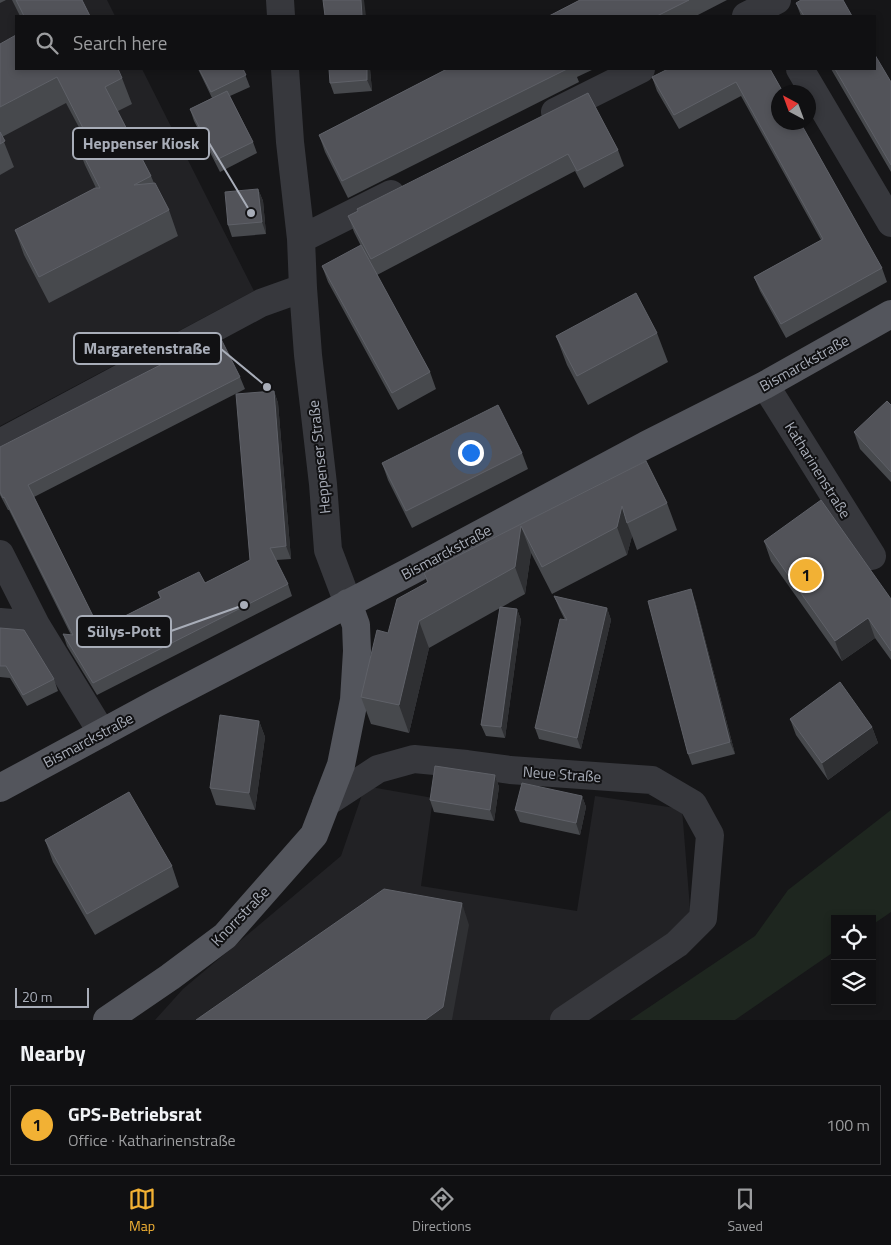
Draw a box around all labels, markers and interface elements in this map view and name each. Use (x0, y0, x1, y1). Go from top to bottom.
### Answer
search box (15, 15, 876, 70)
text: Search here (73, 28, 167, 57)
icon: search (33, 29, 61, 57)
north arrow (771, 85, 816, 130)
callout: Heppenser Kiosk (73, 128, 209, 159)
text: Heppenser Kiosk (83, 131, 200, 155)
street label: Bismarckstraße (755, 329, 853, 397)
callout: Margaretenstraße (74, 333, 221, 364)
text: Margaretenstraße (84, 336, 210, 360)
street label: Heppenser Straße (302, 399, 336, 515)
street label: Katharinenstraße (779, 417, 857, 523)
your location (458, 440, 484, 466)
street label: Bismarckstraße (397, 519, 495, 585)
pin: 1 (790, 556, 822, 594)
callout: Sülys-Pott (77, 616, 171, 647)
text: Sülys-Pott (87, 619, 161, 643)
street label: Bismarckstraße (39, 707, 137, 773)
street label: Neue Straße (522, 760, 602, 788)
street label: Knorrstraße (205, 881, 275, 951)
map controls (831, 915, 876, 1005)
button: locate (831, 915, 876, 960)
button: layers (831, 960, 876, 1005)
scale bar (15, 985, 89, 1008)
text: 20 m (22, 986, 52, 1007)
text: Nearby (20, 1037, 85, 1069)
text: GPS-Betriebsrat (68, 1099, 202, 1128)
text: 1 (33, 1113, 41, 1137)
text: 100 m (826, 1113, 870, 1137)
text: Office · Katharinenstraße (68, 1128, 236, 1152)
tab: Map (128, 1185, 156, 1236)
tab: Directions (412, 1185, 471, 1236)
tab: Saved (727, 1185, 763, 1236)

